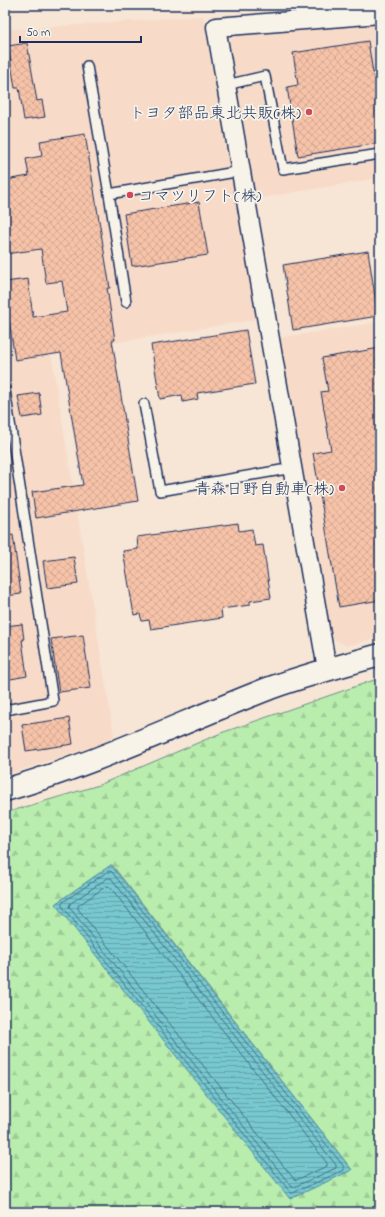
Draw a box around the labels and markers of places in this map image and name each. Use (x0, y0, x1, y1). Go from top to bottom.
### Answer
place label: トヨタ部品東北共販(株) (130, 102, 301, 126)
marker: トヨタ部品東北共販(株) (304, 107, 314, 117)
place label: コマツリフト(株) (138, 185, 262, 209)
marker: コマツリフト(株) (125, 190, 135, 200)
place label: 青森日野自動車(株) (195, 478, 334, 502)
marker: 青森日野自動車(株) (337, 483, 347, 493)

